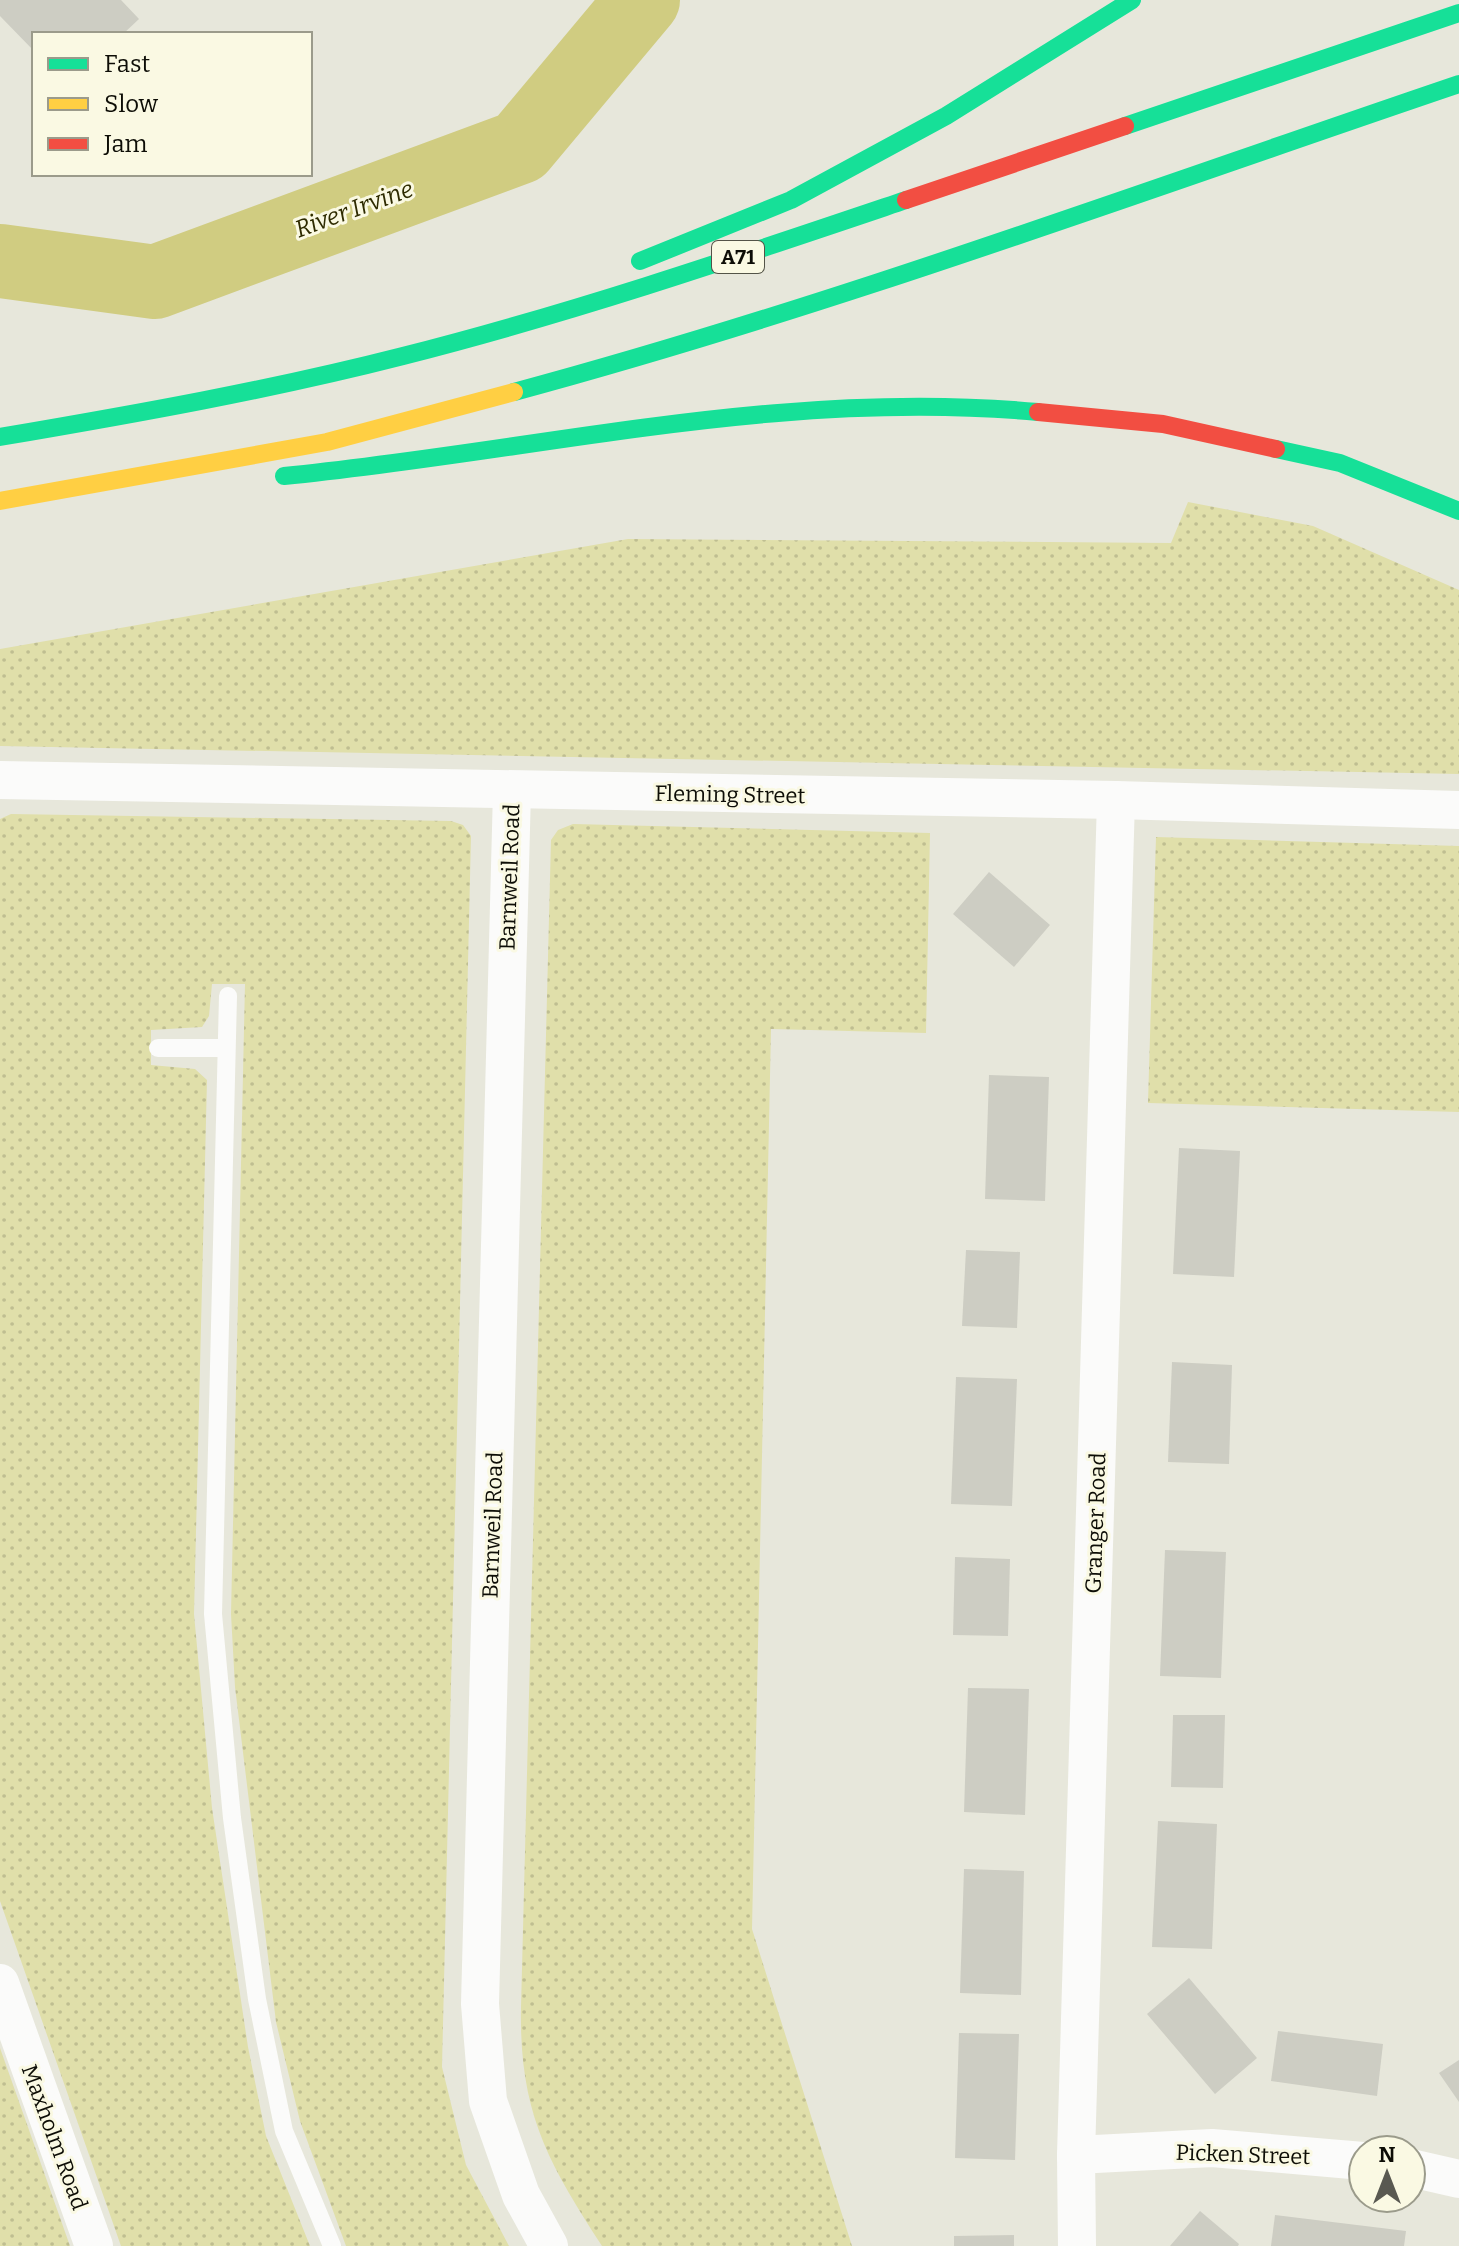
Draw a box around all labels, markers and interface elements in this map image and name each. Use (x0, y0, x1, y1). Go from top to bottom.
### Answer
legend (32, 32, 312, 176)
text: Fast (104, 50, 150, 78)
text: Slow (104, 90, 159, 118)
text: Jam (103, 130, 148, 158)
water label: River Irvine (291, 175, 417, 243)
road number: A71 (712, 241, 764, 273)
street label: Fleming Street (654, 780, 806, 809)
street label: Barnweil Road (493, 803, 526, 951)
street label: Barnweil Road (476, 1451, 509, 1599)
street label: Granger Road (1080, 1452, 1111, 1594)
street label: Maxholm Road (16, 2061, 93, 2214)
north arrow (1347, 2134, 1427, 2214)
street label: Picken Street (1175, 2139, 1311, 2170)
text: N (1379, 2141, 1396, 2168)

